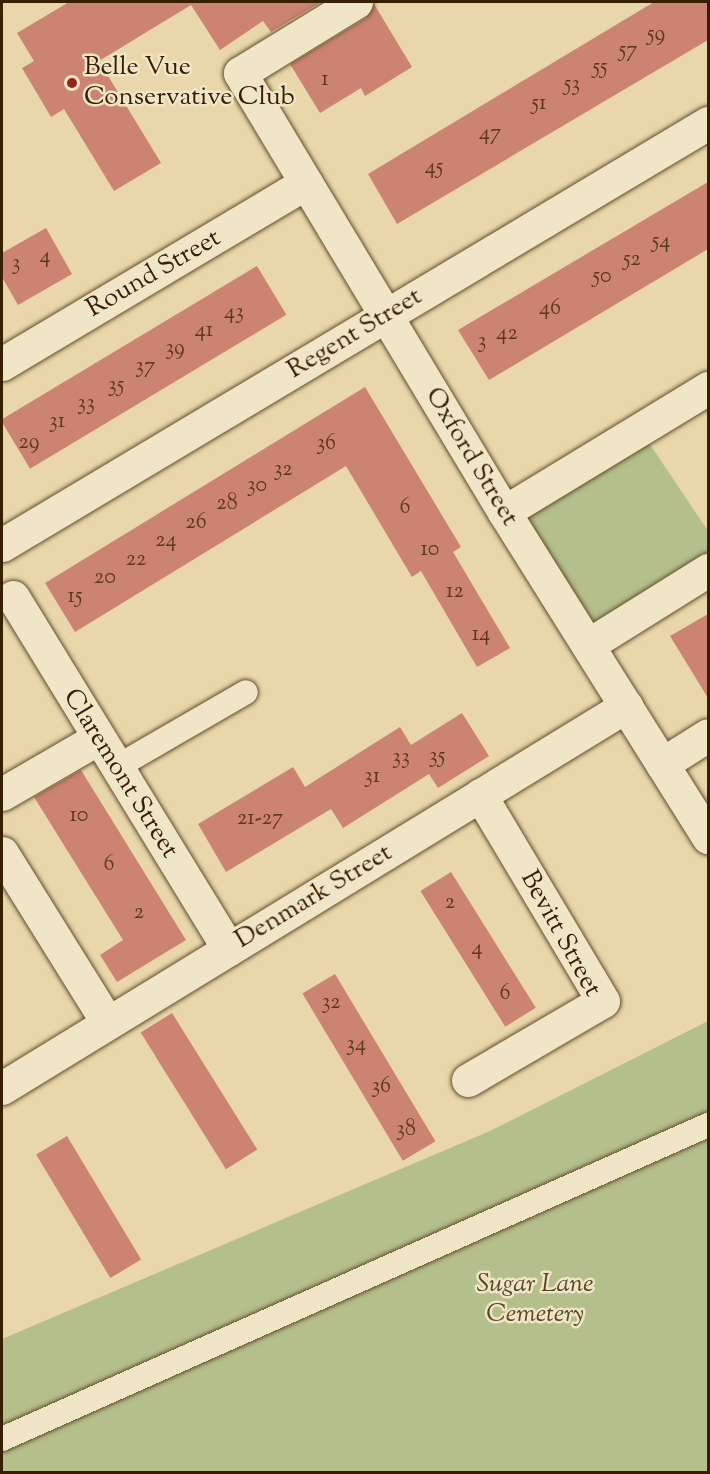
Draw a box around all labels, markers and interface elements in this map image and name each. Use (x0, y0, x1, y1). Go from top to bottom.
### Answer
house number: 59 (647, 23, 665, 49)
house number: 57 (619, 39, 637, 65)
place label: Belle Vue Conservative Club (84, 52, 295, 113)
house number: 55 (592, 56, 608, 82)
house number: 1 (321, 68, 329, 94)
house number: 53 (564, 73, 580, 99)
marker: Belle Vue Conservative Club (65, 76, 79, 90)
house number: 51 (531, 92, 547, 118)
house number: 47 (479, 122, 501, 148)
house number: 45 (425, 156, 443, 182)
street label: Round Street (81, 223, 227, 325)
house number: 54 (652, 230, 670, 256)
house number: 4 (39, 245, 51, 271)
house number: 52 (623, 248, 641, 274)
house number: 3 (12, 252, 20, 278)
house number: 50 (592, 265, 612, 291)
street label: Regent Street (282, 282, 428, 386)
house number: 46 (539, 297, 561, 323)
house number: 43 (224, 301, 244, 327)
house number: 41 (195, 319, 213, 345)
house number: 42 (496, 322, 518, 348)
house number: 3 (478, 330, 486, 356)
house number: 39 (165, 337, 185, 363)
house number: 37 (135, 355, 155, 381)
house number: 35 (108, 374, 124, 400)
street label: Oxford Street (417, 382, 525, 532)
house number: 33 (77, 392, 95, 418)
house number: 31 (49, 410, 65, 436)
house number: 29 (19, 431, 39, 457)
house number: 36 (316, 432, 336, 458)
house number: 32 (273, 458, 293, 484)
house number: 30 (247, 474, 267, 500)
house number: 28 (216, 492, 238, 518)
house number: 6 (400, 496, 410, 522)
house number: 26 (185, 511, 207, 537)
house number: 24 (155, 529, 177, 555)
house number: 10 (421, 538, 439, 564)
house number: 22 (126, 548, 146, 574)
house number: 20 (94, 566, 116, 592)
house number: 12 (446, 580, 464, 606)
house number: 15 (67, 585, 83, 611)
house number: 14 (472, 623, 490, 649)
street label: Claremont Street (55, 684, 185, 864)
house number: 35 (429, 745, 445, 771)
house number: 33 (392, 746, 410, 772)
house number: 31 (364, 765, 380, 791)
house number: 10 (70, 804, 88, 830)
house number: 21-27 (237, 807, 283, 833)
street label: Denmark Street (230, 838, 398, 956)
house number: 6 (104, 853, 114, 879)
street label: Bevitt Street (513, 865, 607, 1003)
house number: 2 (445, 891, 455, 917)
house number: 2 (134, 901, 144, 927)
house number: 4 (471, 937, 483, 963)
house number: 6 (500, 982, 510, 1008)
house number: 32 (321, 991, 341, 1017)
house number: 34 (346, 1033, 366, 1059)
house number: 36 (371, 1075, 391, 1101)
house number: 38 (396, 1118, 416, 1144)
park label: Sugar Lane Cemetery (477, 1269, 593, 1330)

